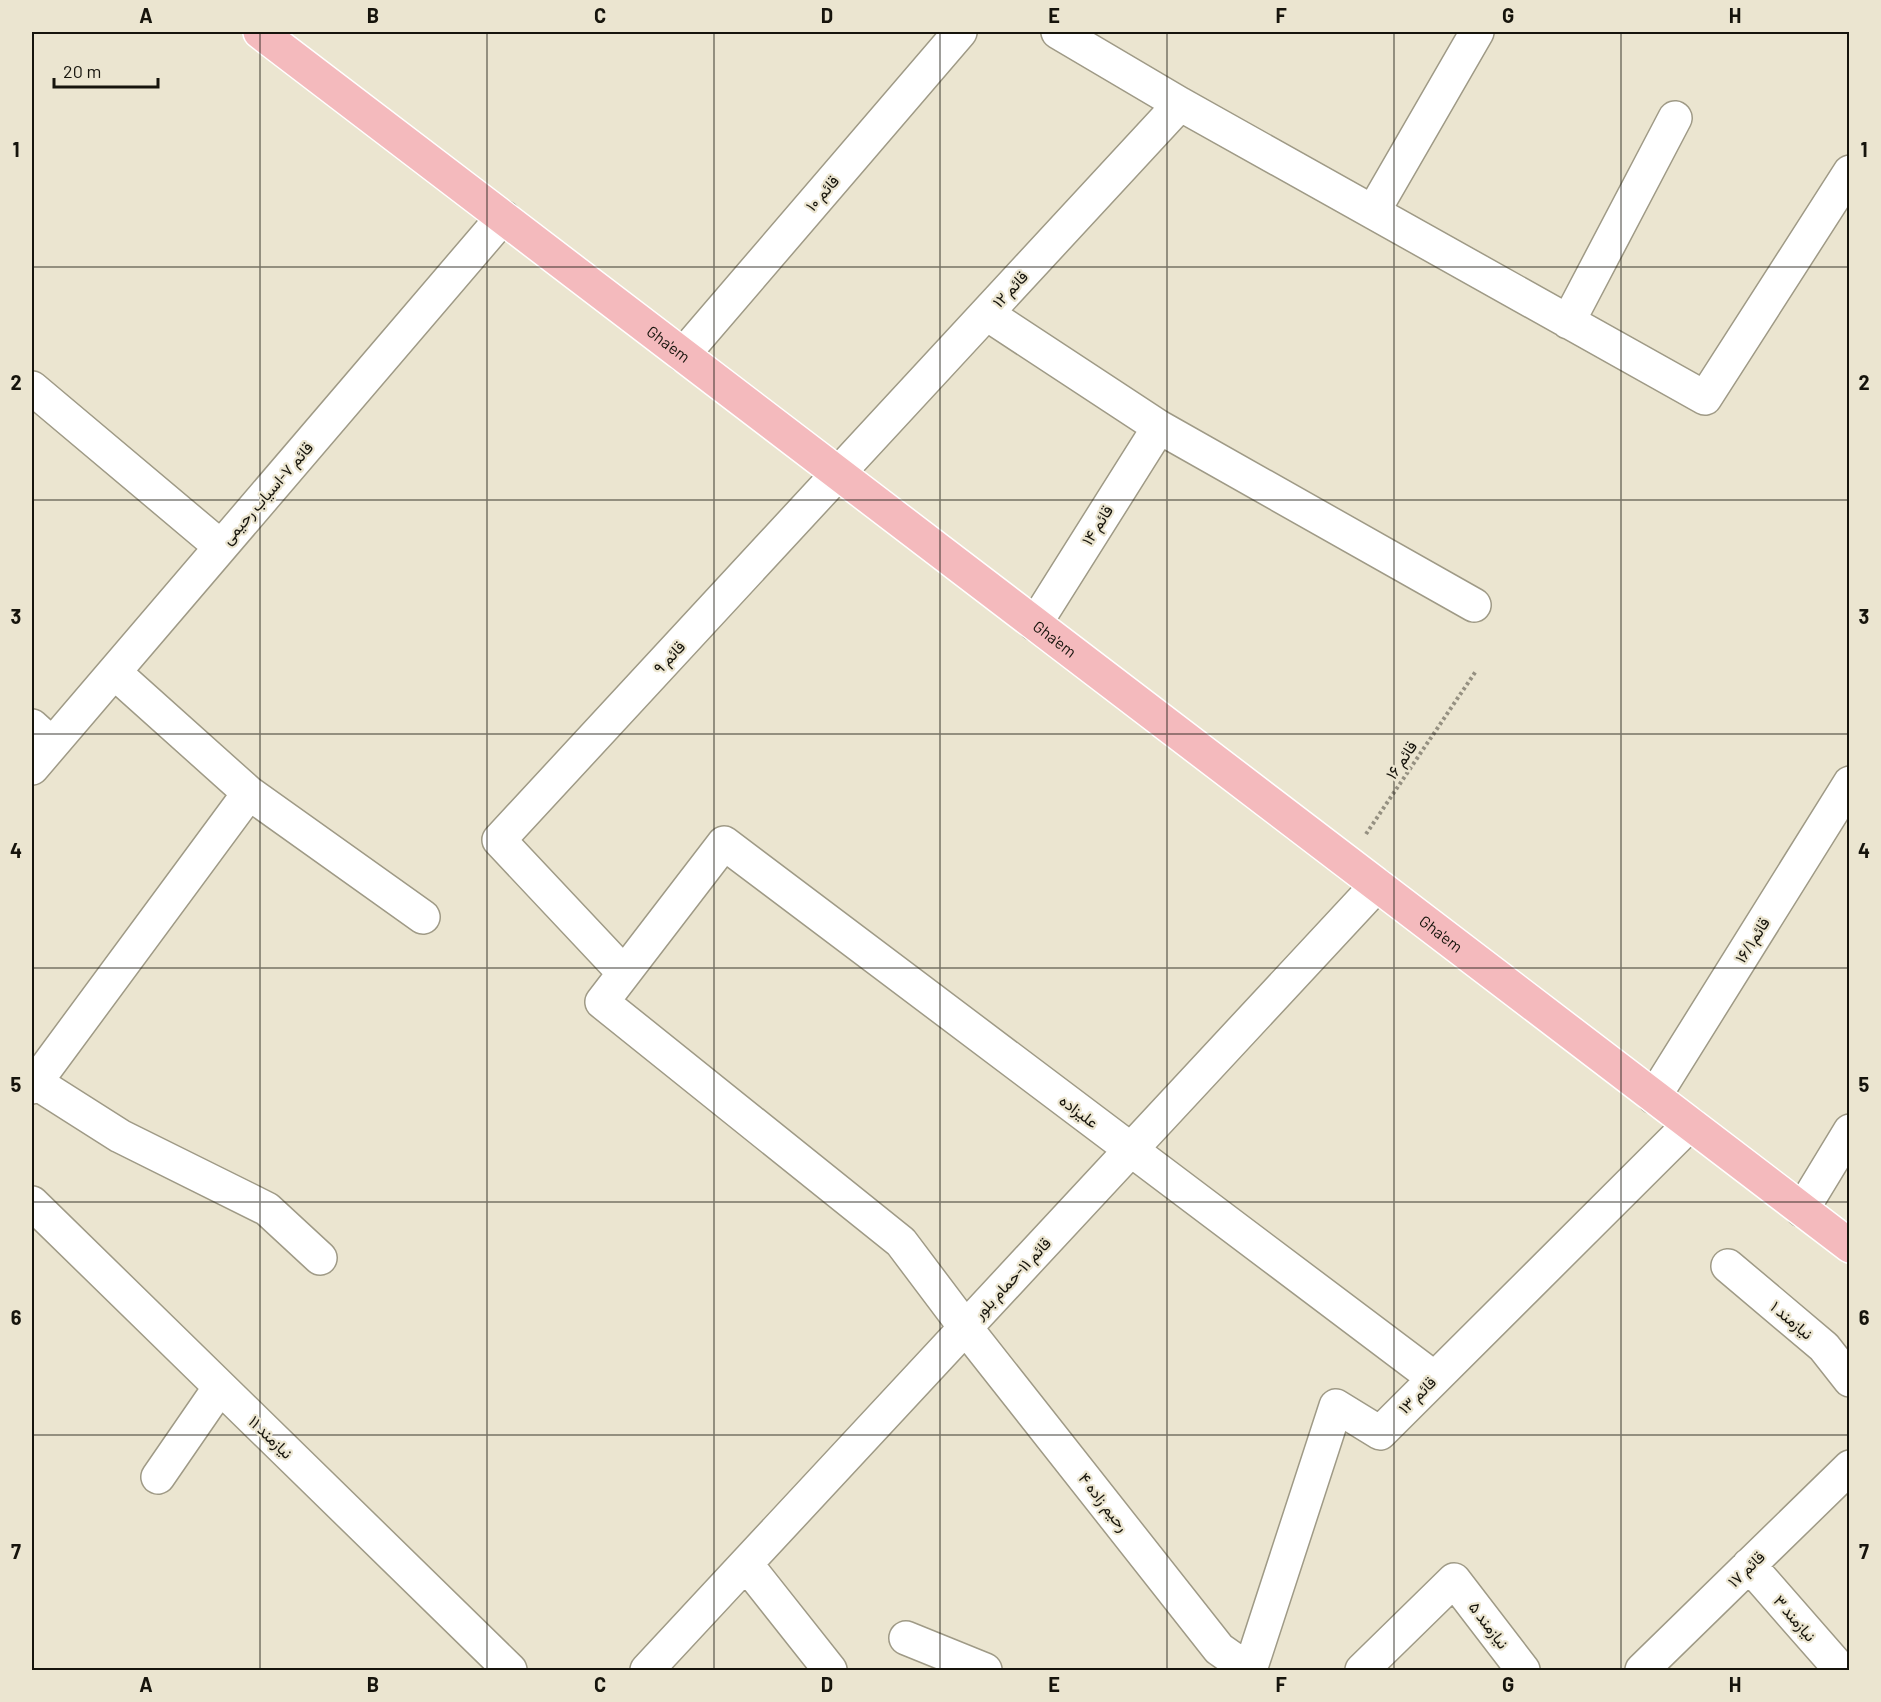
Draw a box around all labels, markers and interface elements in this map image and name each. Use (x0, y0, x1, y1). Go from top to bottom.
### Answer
text: A (139, 3, 153, 27)
text: B (367, 3, 379, 27)
text: C (594, 3, 606, 27)
text: D (821, 3, 833, 27)
text: E (1048, 3, 1060, 27)
text: F (1275, 3, 1287, 27)
text: G (1502, 3, 1514, 27)
text: H (1729, 3, 1741, 27)
scale bar (54, 51, 158, 89)
text: 20 m (63, 60, 101, 82)
text: 1 (12, 137, 20, 161)
text: 1 (1860, 137, 1868, 161)
street label: قائم ۱۰ (801, 171, 844, 216)
street label: قائم ۱۲ (988, 267, 1033, 312)
street label: Gha'em (643, 321, 694, 366)
text: 2 (10, 370, 22, 394)
text: 2 (1858, 370, 1870, 394)
street label: قائم ۷-اسیاب رحیمی (217, 438, 318, 549)
street label: قائم ۱۴ (1077, 501, 1118, 549)
text: 3 (11, 604, 21, 628)
text: 3 (1859, 604, 1869, 628)
street label: Gha'em (1030, 616, 1080, 661)
street label: قائم ۹ (649, 636, 690, 678)
street label: قائم ۱۶ (1381, 737, 1422, 784)
text: 4 (10, 838, 22, 862)
text: 4 (1858, 838, 1870, 862)
street label: Gha'em (1416, 911, 1467, 956)
street label: قائم۱۶/۱ (1730, 914, 1775, 967)
text: 5 (11, 1072, 22, 1096)
text: 5 (1859, 1072, 1870, 1096)
street label: علیزاده (1055, 1090, 1102, 1133)
street label: قائم ۱۱-حمام بلور (968, 1233, 1056, 1324)
street label: نیازمند ۱ (1766, 1297, 1817, 1344)
text: 6 (11, 1305, 22, 1329)
text: 6 (1859, 1305, 1870, 1329)
street label: قائم ۱۳ (1394, 1372, 1441, 1419)
street label: نیازمند ۱۱ (244, 1411, 297, 1464)
street label: رحیم زاده ۴ (1074, 1468, 1133, 1536)
text: 7 (11, 1539, 21, 1563)
text: 7 (1859, 1539, 1869, 1563)
street label: قائم ۱۷ (1723, 1547, 1769, 1592)
street label: نیازمند ۳ (1769, 1591, 1821, 1646)
street label: نیازمند ۵ (1464, 1597, 1513, 1653)
text: A (139, 1672, 153, 1696)
text: B (367, 1672, 379, 1696)
text: C (594, 1672, 606, 1696)
text: D (821, 1672, 833, 1696)
text: E (1048, 1672, 1060, 1696)
text: F (1275, 1672, 1287, 1696)
text: G (1502, 1672, 1514, 1696)
text: H (1729, 1672, 1741, 1696)

